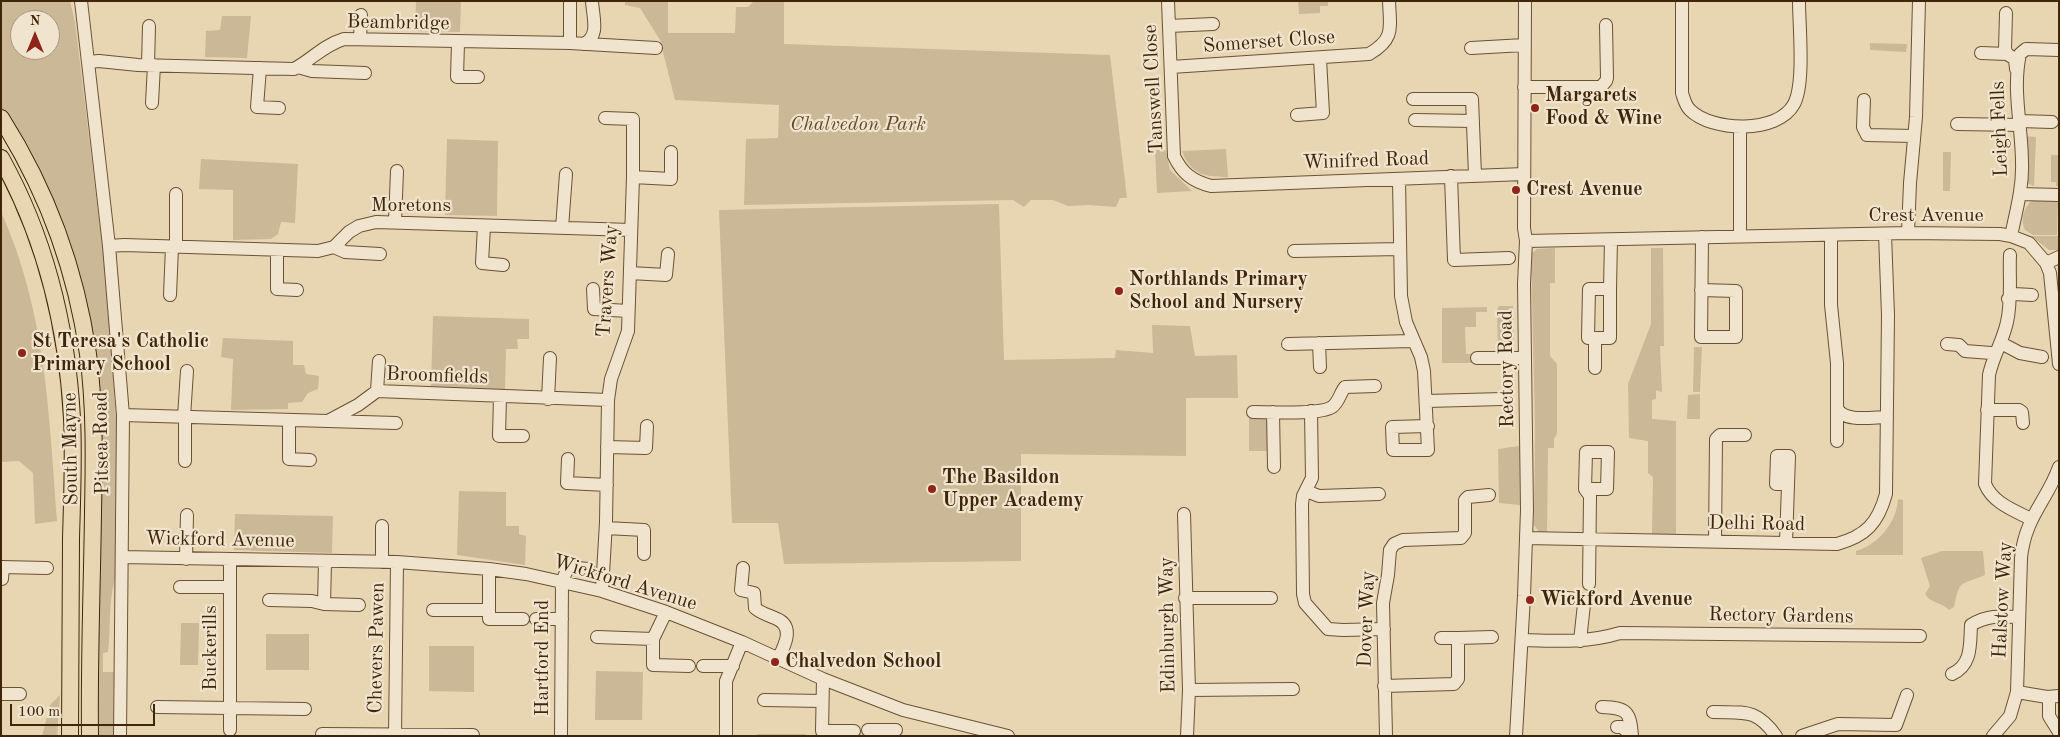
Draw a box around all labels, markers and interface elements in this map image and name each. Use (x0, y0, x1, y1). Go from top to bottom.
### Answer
north arrow (10, 10, 60, 60)
street label: Beambridge (346, 10, 450, 36)
text: N (30, 14, 40, 28)
street label: Tanswell Close (1139, 24, 1169, 154)
street label: Somerset Close (1202, 25, 1336, 59)
street label: Leigh Fells (1986, 81, 2014, 177)
place label: Margarets Food & Wine (1545, 84, 1662, 131)
marker: Margarets Food & Wine (1529, 102, 1541, 114)
park label: Chalvedon Park (790, 113, 926, 137)
street label: Winifred Road (1302, 147, 1430, 175)
place label: Crest Avenue (1526, 178, 1643, 202)
marker: Crest Avenue (1510, 184, 1522, 196)
street label: Moretons (371, 194, 451, 218)
street label: Crest Avenue (1868, 204, 1984, 228)
street label: Travers Way (592, 224, 624, 338)
place label: Northlands Primary School and Nursery (1129, 268, 1308, 315)
marker: Northlands Primary School and Nursery (1113, 285, 1125, 297)
street label: Rectory Road (1494, 310, 1520, 428)
place label: St Teresa's Catholic Primary School (32, 330, 209, 377)
marker: St Teresa's Catholic Primary School (16, 347, 28, 359)
street label: Broomfields (386, 362, 488, 390)
street label: Pitsea Road (89, 391, 115, 495)
street label: South Mayne (58, 392, 84, 506)
place label: The Basildon Upper Academy (942, 466, 1084, 513)
marker: The Basildon Upper Academy (926, 483, 938, 495)
street label: Delhi Road (1708, 511, 1806, 537)
street label: Wickford Avenue (145, 527, 295, 553)
street label: Halstow Way (1988, 541, 2018, 659)
street label: Wickford Avenue (550, 550, 700, 616)
street label: Edinburgh Way (1155, 556, 1181, 694)
street label: Dover Way (1353, 570, 1381, 668)
street label: Chevers Pawen (364, 582, 390, 714)
place label: Wickford Avenue (1540, 588, 1693, 612)
marker: Wickford Avenue (1524, 594, 1536, 606)
street label: Hartford End (531, 600, 555, 716)
street label: Rectory Gardens (1708, 603, 1854, 629)
street label: Buckerills (199, 605, 223, 691)
place label: Chalvedon School (785, 650, 941, 674)
marker: Chalvedon School (769, 656, 781, 668)
scale bar (12, 694, 158, 726)
text: 100 m (18, 705, 60, 720)

